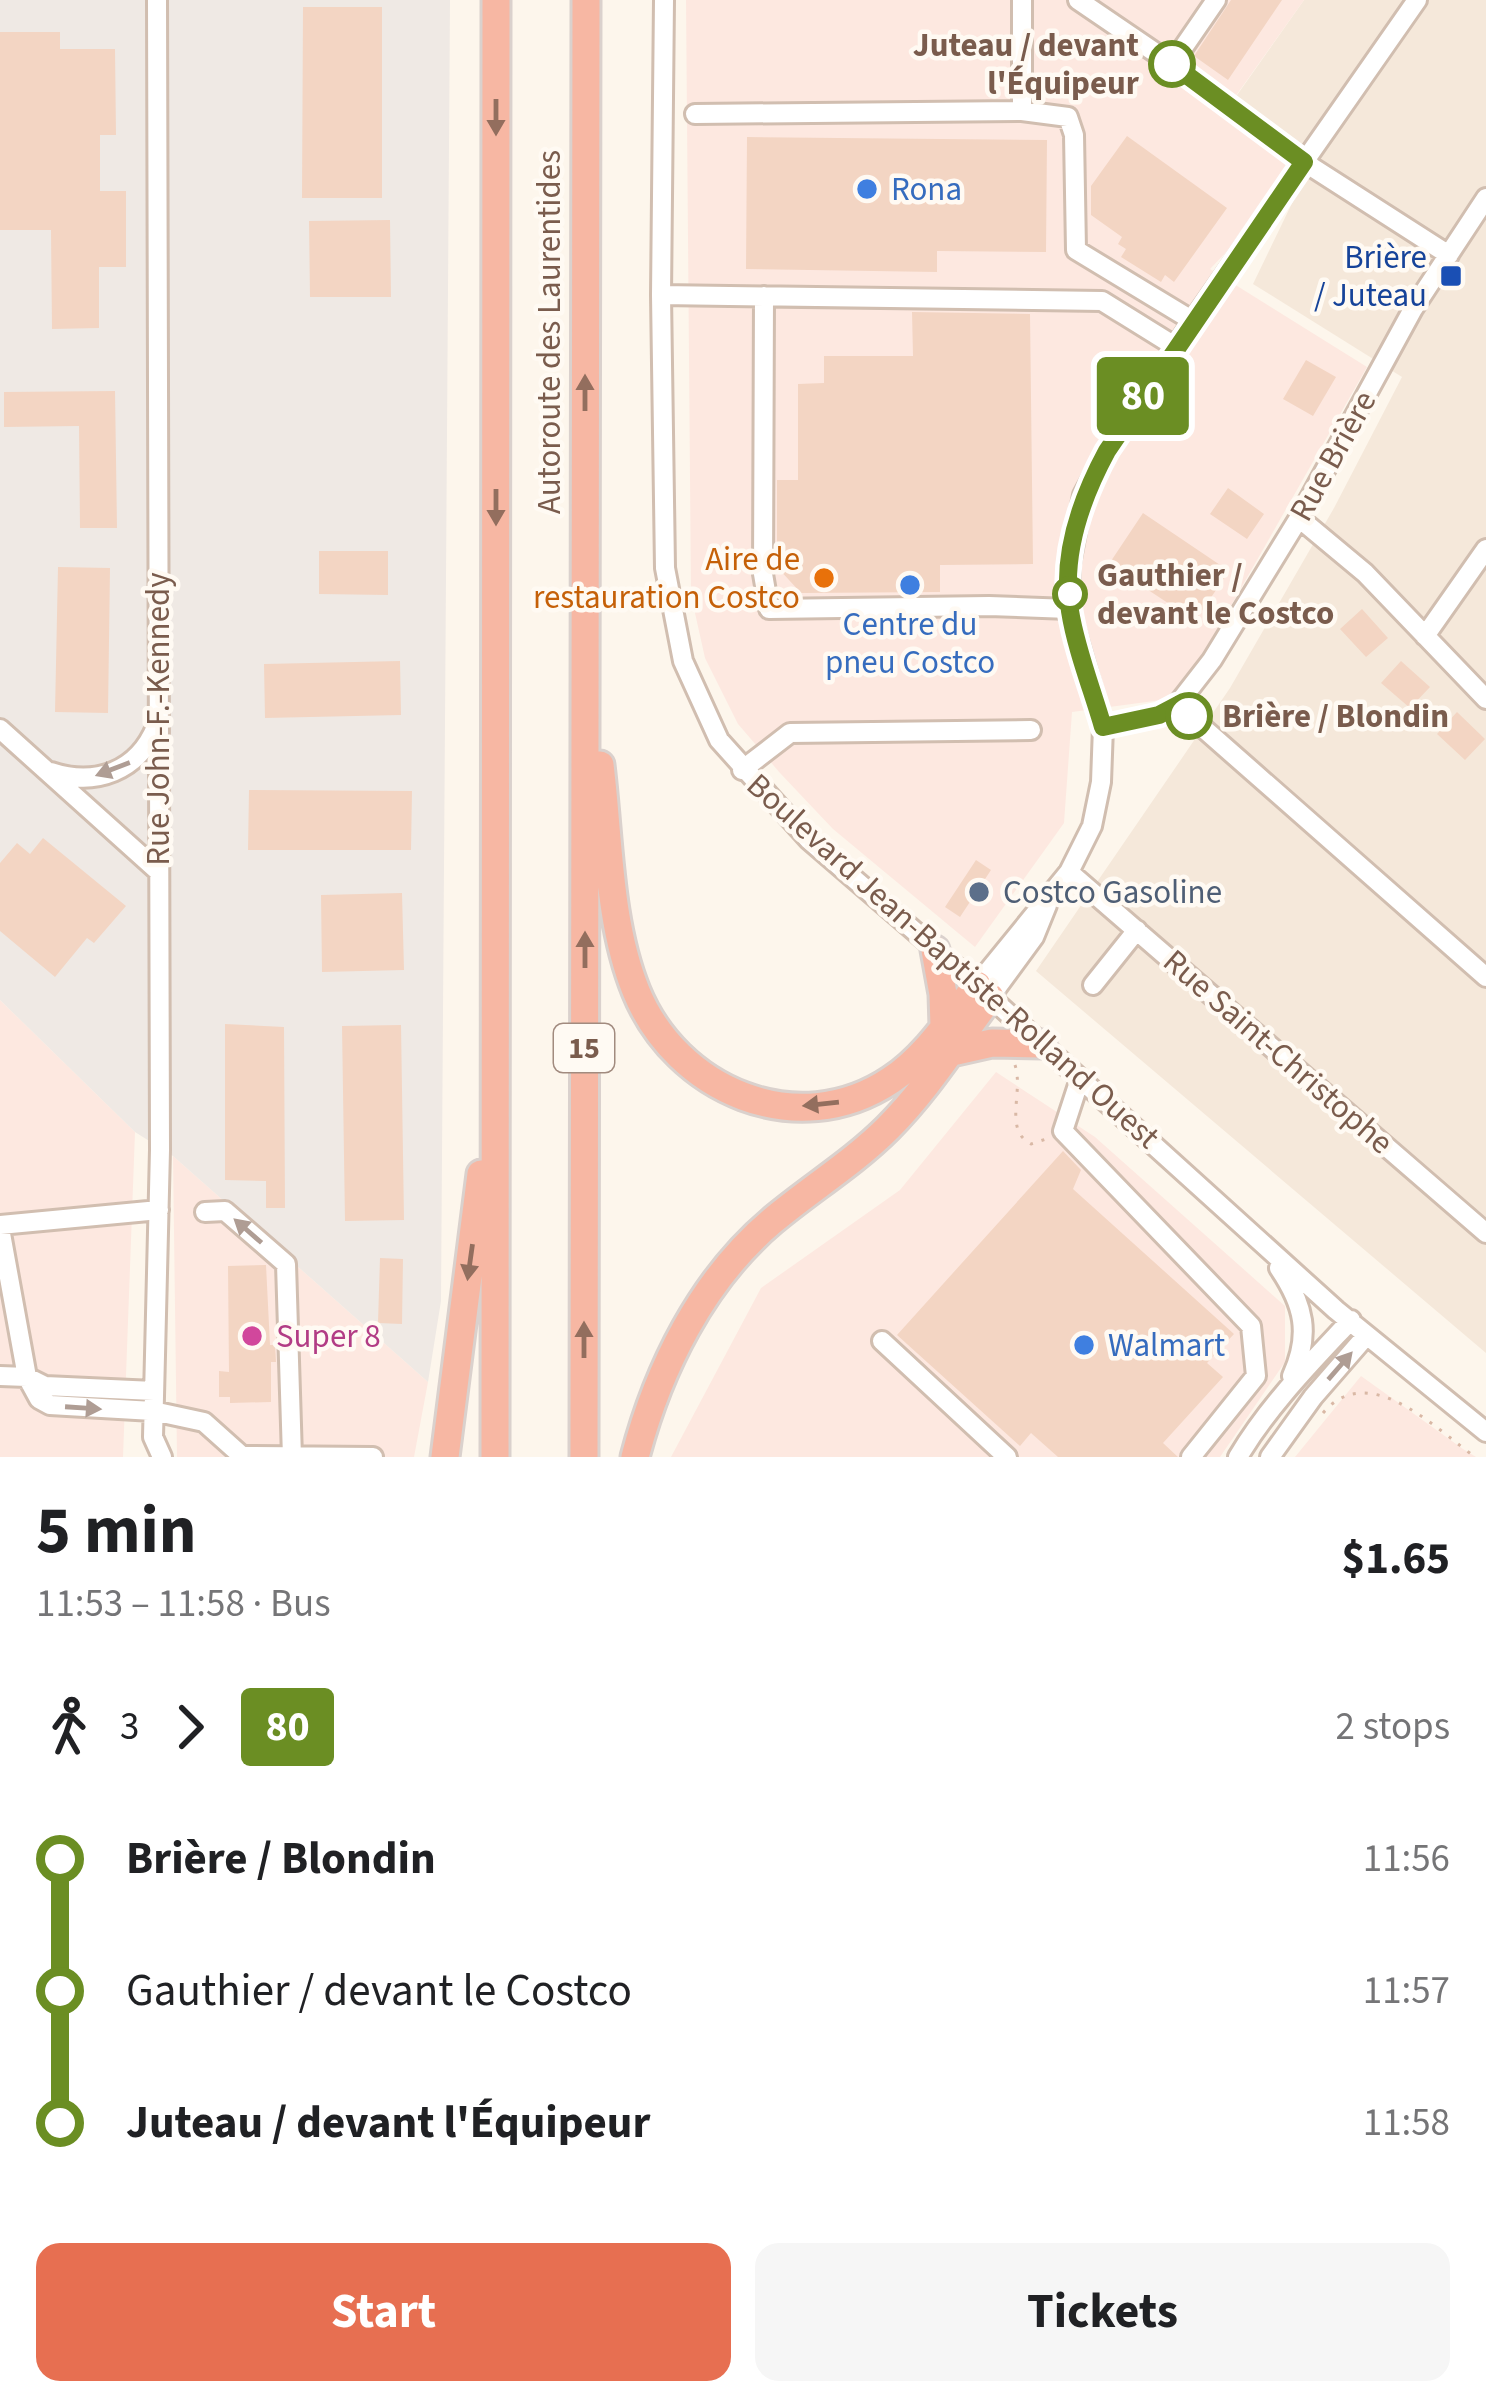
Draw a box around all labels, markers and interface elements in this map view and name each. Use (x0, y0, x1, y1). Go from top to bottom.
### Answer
place label: Juteau / devant l'Équipeur (913, 22, 1140, 107)
marker: Juteau / devant l'Équipeur (1150, 42, 1194, 86)
one-way arrow (486, 99, 506, 137)
street label: Autoroute des Laurentides (526, 150, 573, 514)
place label: Rona (891, 166, 962, 213)
marker: Rona (854, 176, 880, 202)
place label: Brière / Juteau (1314, 234, 1427, 319)
marker: Brière / Juteau (1438, 263, 1464, 289)
line badge: 80 (1089, 357, 1197, 435)
text: 80 (1121, 366, 1165, 426)
one-way arrow (575, 373, 595, 411)
street label: Rue Brière (1278, 382, 1388, 530)
one-way arrow (486, 489, 506, 527)
place label: Aire de restauration Costco (533, 536, 800, 621)
place label: Gauthier / devant le Costco (1097, 552, 1334, 637)
marker: Aire de restauration Costco (811, 565, 837, 591)
street label: Rue John-F.-Kennedy (135, 572, 182, 866)
marker: Centre du pneu Costco (897, 572, 923, 598)
marker: Gauthier / devant le Costco (1054, 578, 1086, 610)
place label: Centre du pneu Costco (825, 601, 995, 686)
place label: Brière / Blondin (1222, 693, 1449, 740)
marker: Brière / Blondin (1167, 694, 1211, 738)
one-way arrow (95, 761, 131, 780)
street label: Boulevard Jean-Baptiste-Rolland Ouest (736, 762, 1170, 1160)
place label: Costco Gasoline (1003, 869, 1222, 916)
marker: Costco Gasoline (966, 879, 992, 905)
one-way arrow (575, 930, 594, 968)
street label: Rue Saint-Christophe (1153, 939, 1403, 1165)
road number: 15 (554, 1024, 614, 1072)
one-way arrow (802, 1095, 839, 1114)
one-way arrow (233, 1218, 263, 1245)
one-way arrow (460, 1244, 479, 1282)
place label: Super 8 (276, 1313, 381, 1360)
one-way arrow (574, 1320, 594, 1358)
place label: Walmart (1108, 1322, 1225, 1369)
marker: Super 8 (239, 1323, 265, 1349)
marker: Walmart (1071, 1332, 1097, 1358)
one-way arrow (1326, 1352, 1352, 1382)
one-way arrow (64, 1398, 102, 1417)
text: 5 min (36, 1484, 197, 1578)
text: $1.65 (1341, 1527, 1450, 1591)
text: 11:53 – 11:58 · Bus (36, 1576, 331, 1632)
icon: walk (36, 1694, 102, 1760)
icon: forward (157, 1694, 223, 1760)
text: 80 (265, 1697, 310, 1757)
text: 3 (120, 1699, 139, 1755)
text: 2 stops (1336, 1699, 1450, 1755)
text: Brière / Blondin (126, 1827, 436, 1891)
text: 11:56 (1363, 1831, 1450, 1887)
text: Gauthier / devant le Costco (126, 1959, 632, 2023)
text: 11:57 (1363, 1963, 1450, 2019)
text: Juteau / devant l'Équipeur (126, 2091, 650, 2155)
text: 11:58 (1363, 2095, 1450, 2151)
button: Start (36, 2243, 731, 2381)
button: Tickets (755, 2243, 1450, 2381)

